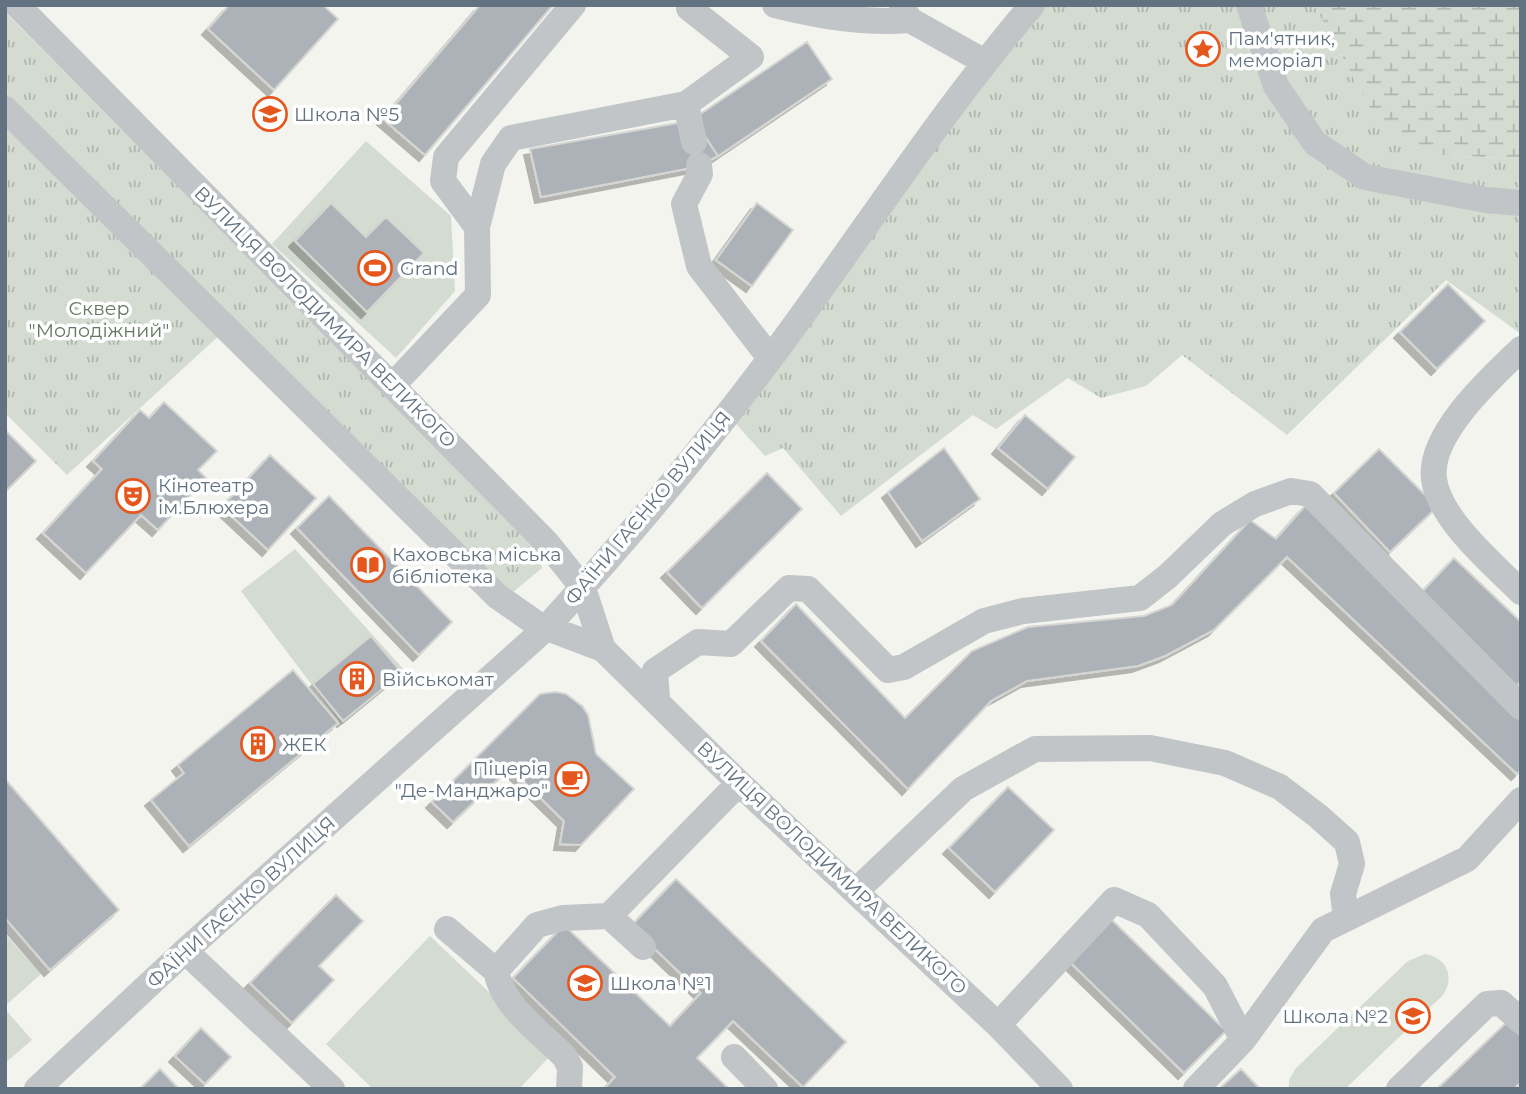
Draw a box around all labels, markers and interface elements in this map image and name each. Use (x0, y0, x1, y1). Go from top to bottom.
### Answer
place label: Пам'ятник, меморіал (1228, 27, 1335, 72)
place icon: Пам'ятник, меморіал (1184, 30, 1222, 68)
school or university icon: Школа №5 (251, 95, 289, 133)
place label: Школа №5 (294, 103, 399, 126)
street label: ВУЛИЦЯ ВОЛОДИМИРА ВЕЛИКОГО (189, 181, 461, 453)
sports icon: Grand (356, 249, 394, 287)
place label: Grand (400, 257, 458, 280)
park label: Сквер "Молодіжний" (29, 297, 169, 342)
street label: ФАЇНИ ГАЄНКО ВУЛИЦЯ (560, 407, 736, 609)
place label: Кінотеатр ім.Блюхера (158, 474, 269, 519)
theatre icon: Кінотеатр ім.Блюхера (114, 477, 152, 515)
place label: Каховська міська бібліотека (392, 543, 561, 588)
library icon: Каховська міська бібліотека (349, 546, 387, 584)
building icon: Військомат (338, 660, 376, 698)
place label: Військомат (382, 668, 494, 691)
building icon: ЖЕК (239, 725, 277, 763)
place label: ЖЕК (282, 733, 327, 756)
street label: ВУЛИЦЯ ВОЛОДИМИРА ВЕЛИКОГО (692, 737, 972, 999)
place label: Піцерія "Де-Манджаро" (395, 757, 548, 802)
cafe icon: Піцерія "Де-Манджаро" (553, 760, 591, 798)
street label: ФАЇНИ ГАЄНКО ВУЛИЦЯ (142, 811, 340, 993)
school or university icon: Школа №1 (566, 964, 604, 1002)
place label: Школа №1 (610, 972, 712, 995)
school or university icon: Школа №2 (1394, 997, 1432, 1035)
place label: Школа №2 (1282, 1005, 1388, 1028)

